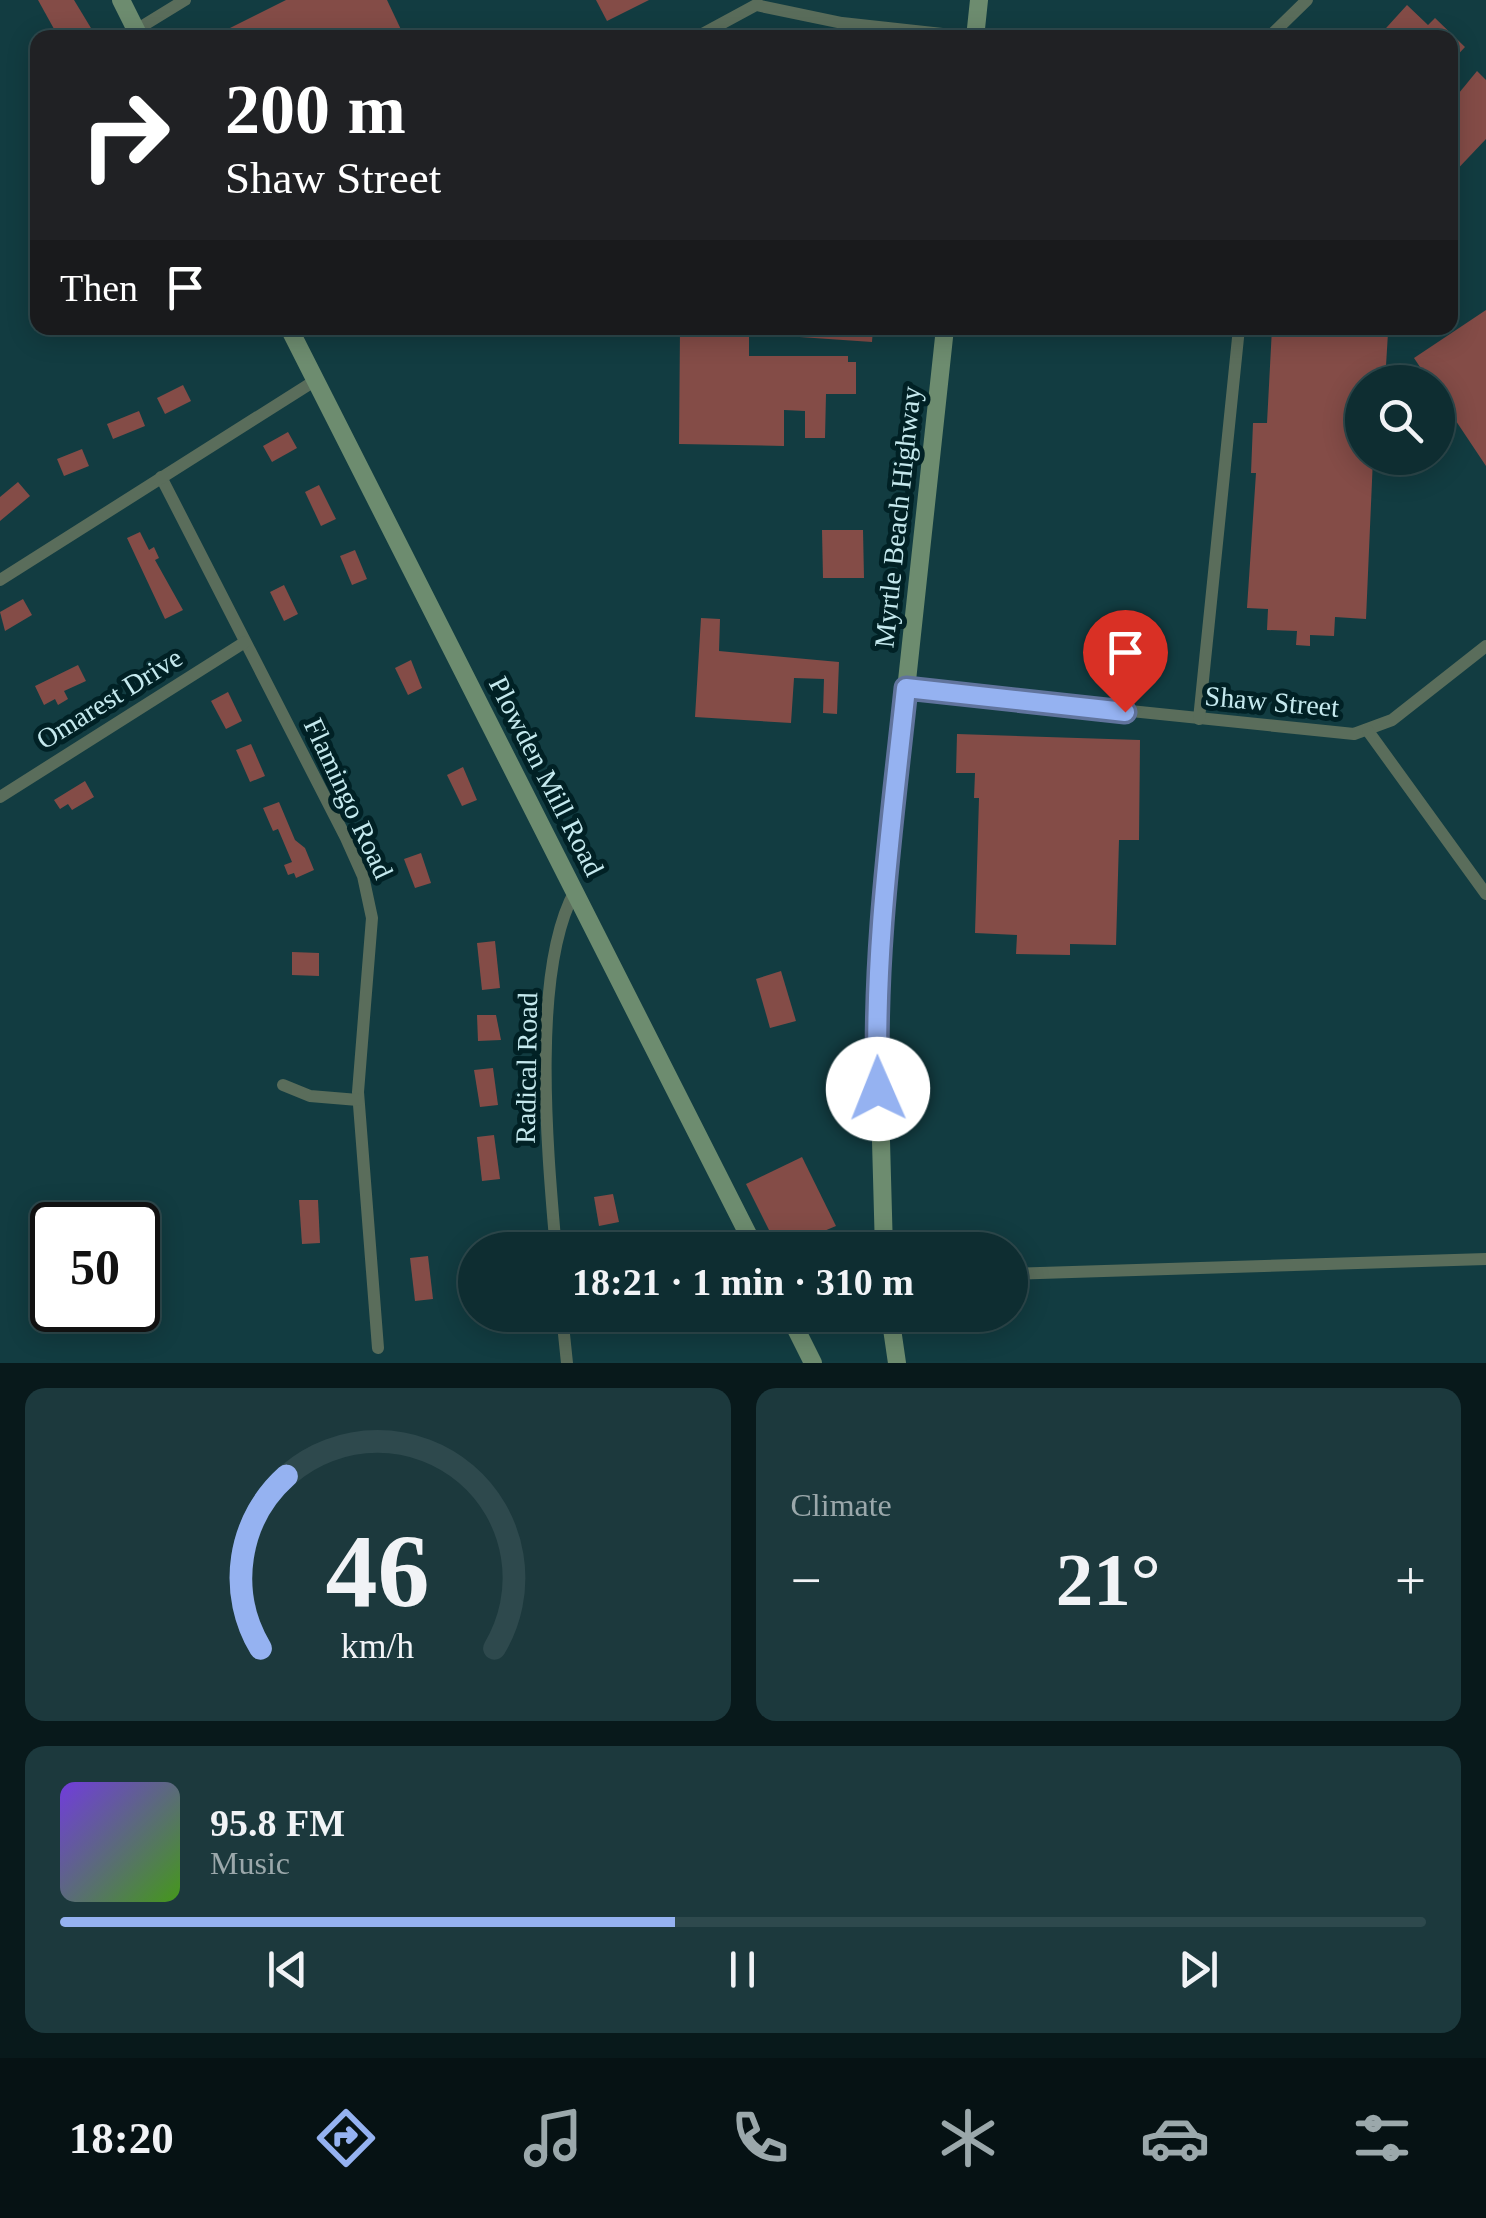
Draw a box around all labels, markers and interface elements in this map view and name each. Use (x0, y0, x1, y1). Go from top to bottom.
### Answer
icon: right (60, 70, 190, 200)
text: 200 m (225, 71, 406, 148)
text: Shaw Street (225, 153, 441, 203)
icon: arrive (158, 260, 213, 315)
text: Then (60, 267, 138, 309)
map controls (1345, 365, 1455, 475)
button: search (1345, 365, 1455, 475)
street label: Myrtle Beach Highway (868, 385, 927, 649)
pin (1083, 610, 1168, 713)
icon: arrive (1098, 625, 1153, 680)
street label: Omarest Drive (31, 641, 188, 755)
street label: Plowden Mill Road (483, 671, 610, 881)
street label: Shaw Street (1204, 680, 1341, 723)
street label: Flamingo Road (298, 713, 399, 883)
street label: Radical Road (510, 992, 543, 1144)
position arrow (826, 1037, 930, 1141)
speed limit sign: 50 (30, 1202, 160, 1332)
text: 18:21 · 1 min · 310 m (572, 1261, 914, 1303)
text: Climate (791, 1487, 892, 1523)
text: 46 (326, 1513, 430, 1628)
text: 21° (1056, 1538, 1161, 1621)
text: − (791, 1550, 822, 1611)
text: + (1395, 1550, 1426, 1611)
text: km/h (341, 1626, 415, 1666)
text: 95.8 FM (210, 1802, 345, 1844)
text: Music (210, 1845, 290, 1881)
icon: previous (260, 1942, 315, 1997)
icon: pause (715, 1942, 770, 1997)
icon: next (1171, 1942, 1226, 1997)
icon: directions (311, 2103, 381, 2173)
icon: music (518, 2103, 588, 2173)
icon: phone (725, 2103, 795, 2173)
icon: climate (933, 2103, 1003, 2173)
icon: car (1140, 2103, 1210, 2173)
icon: filters (1347, 2103, 1417, 2173)
text: 18:20 (69, 2113, 174, 2163)

